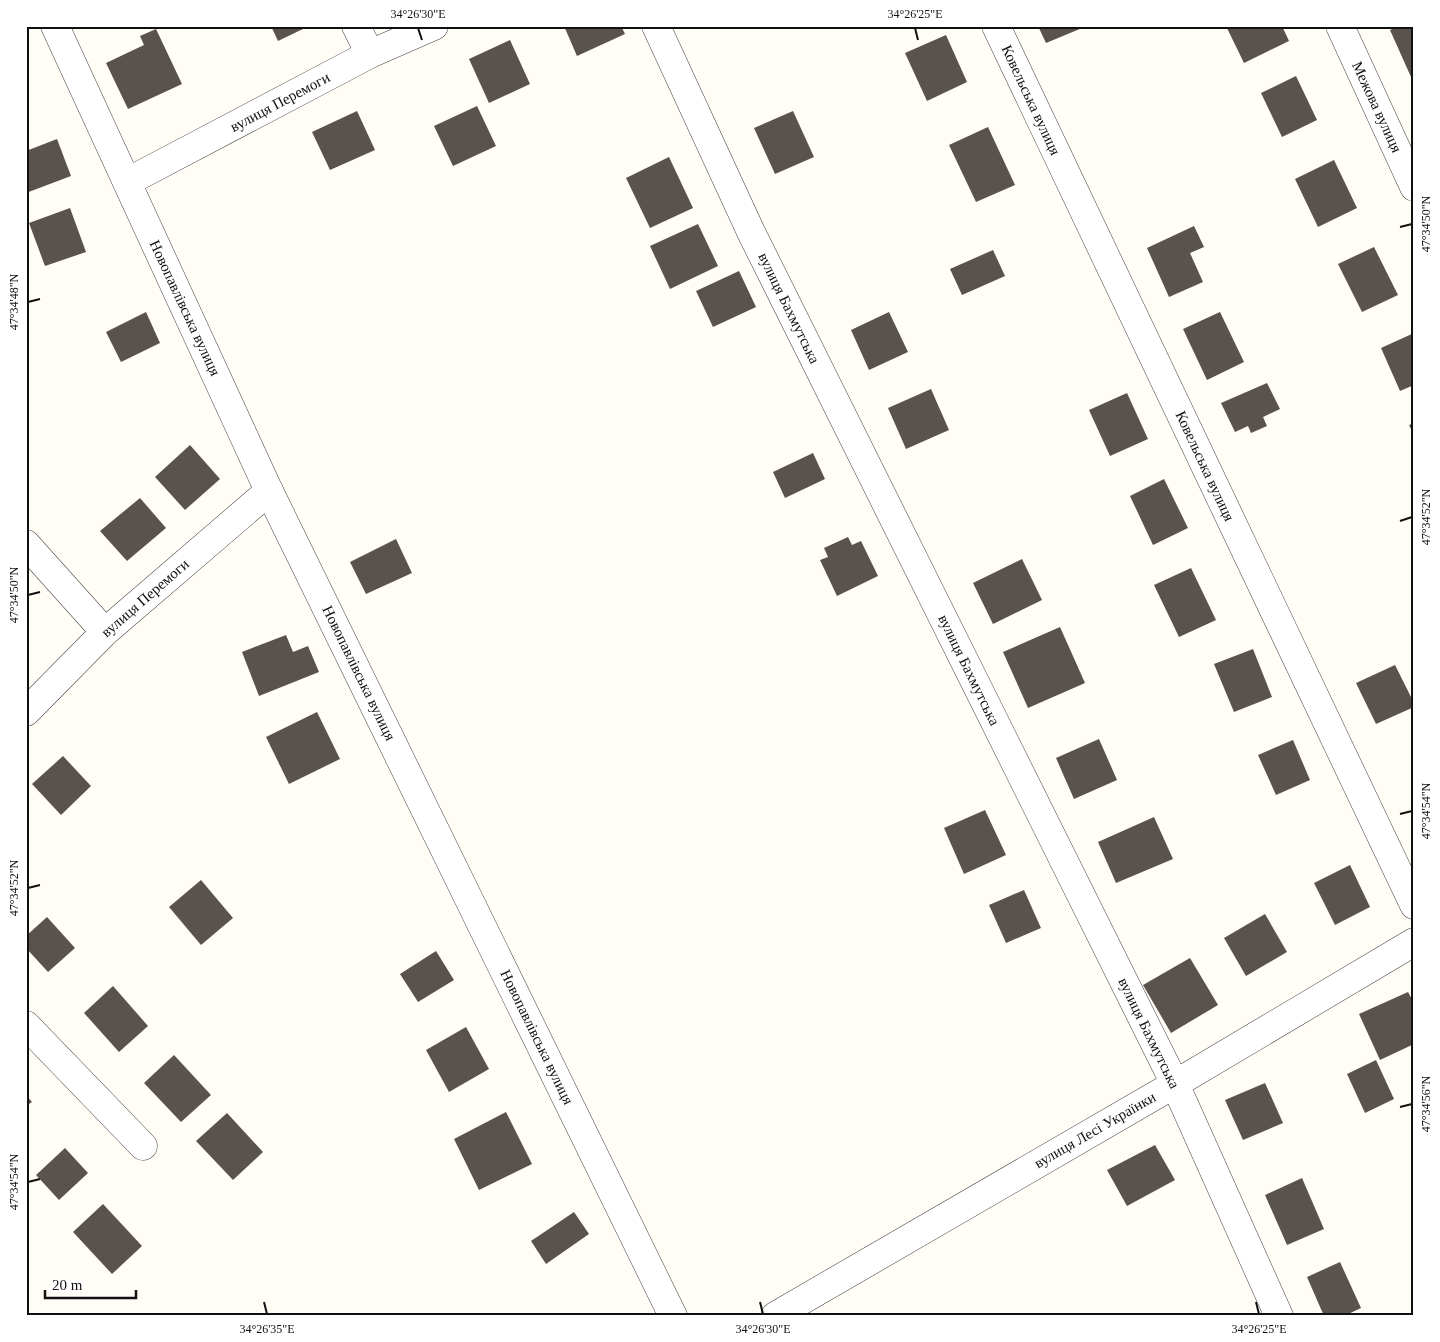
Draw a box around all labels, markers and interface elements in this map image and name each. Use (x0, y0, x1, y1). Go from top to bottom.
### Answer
text: 34°26'30"E (390, 7, 446, 21)
text: 34°26'25"E (887, 7, 943, 21)
street label: Ковельська вулиця (998, 42, 1064, 158)
street label: Межова вулиця (1349, 59, 1405, 155)
street label: вулиця Перемоги (227, 69, 333, 135)
text: 47°34'50"N (1419, 195, 1433, 252)
street label: Новопавлівська вулиця (147, 238, 224, 378)
street label: вулиця Бахмутська (755, 250, 823, 366)
text: 47°34'48"N (7, 273, 21, 330)
street label: Ковельська вулиця (1172, 408, 1238, 524)
text: 47°34'52"N (1419, 488, 1433, 545)
street label: вулиця Перемоги (98, 556, 192, 640)
text: 47°34'50"N (7, 566, 21, 623)
street label: Новопавлівська вулиця (319, 603, 399, 743)
street label: вулиця Бахмутська (935, 612, 1003, 728)
text: 47°34'54"N (1419, 782, 1433, 839)
text: 47°34'52"N (7, 859, 21, 916)
street label: Новопавлівська вулиця (497, 967, 577, 1107)
street label: вулиця Бахмутська (1115, 975, 1183, 1091)
text: 47°34'56"N (1419, 1075, 1433, 1132)
street label: вулиця Лесі Українки (1031, 1089, 1159, 1171)
text: 47°34'54"N (7, 1153, 21, 1210)
scale bar (45, 1267, 136, 1299)
text: 20 m (52, 1277, 83, 1293)
text: 34°26'35"E (239, 1322, 295, 1336)
text: 34°26'30"E (735, 1322, 791, 1336)
text: 34°26'25"E (1231, 1322, 1287, 1336)

